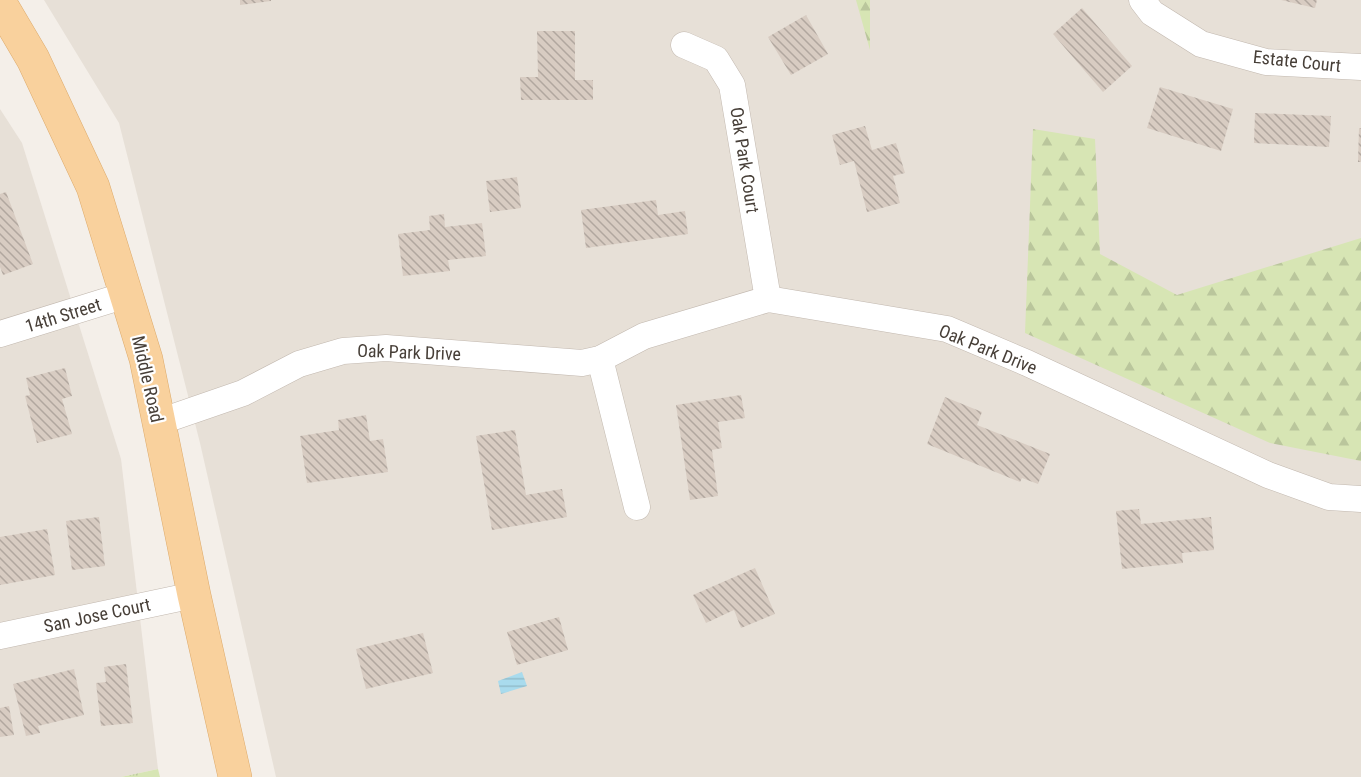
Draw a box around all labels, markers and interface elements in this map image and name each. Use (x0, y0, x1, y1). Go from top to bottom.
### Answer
street label: Estate Court (1252, 46, 1342, 76)
street label: Oak Park Court (726, 105, 764, 215)
street label: 14th Street (23, 294, 103, 336)
street label: Oak Park Drive (936, 320, 1040, 378)
street label: Middle Road (128, 334, 168, 424)
street label: Oak Park Drive (357, 340, 461, 364)
street label: San Jose Court (42, 593, 152, 637)

